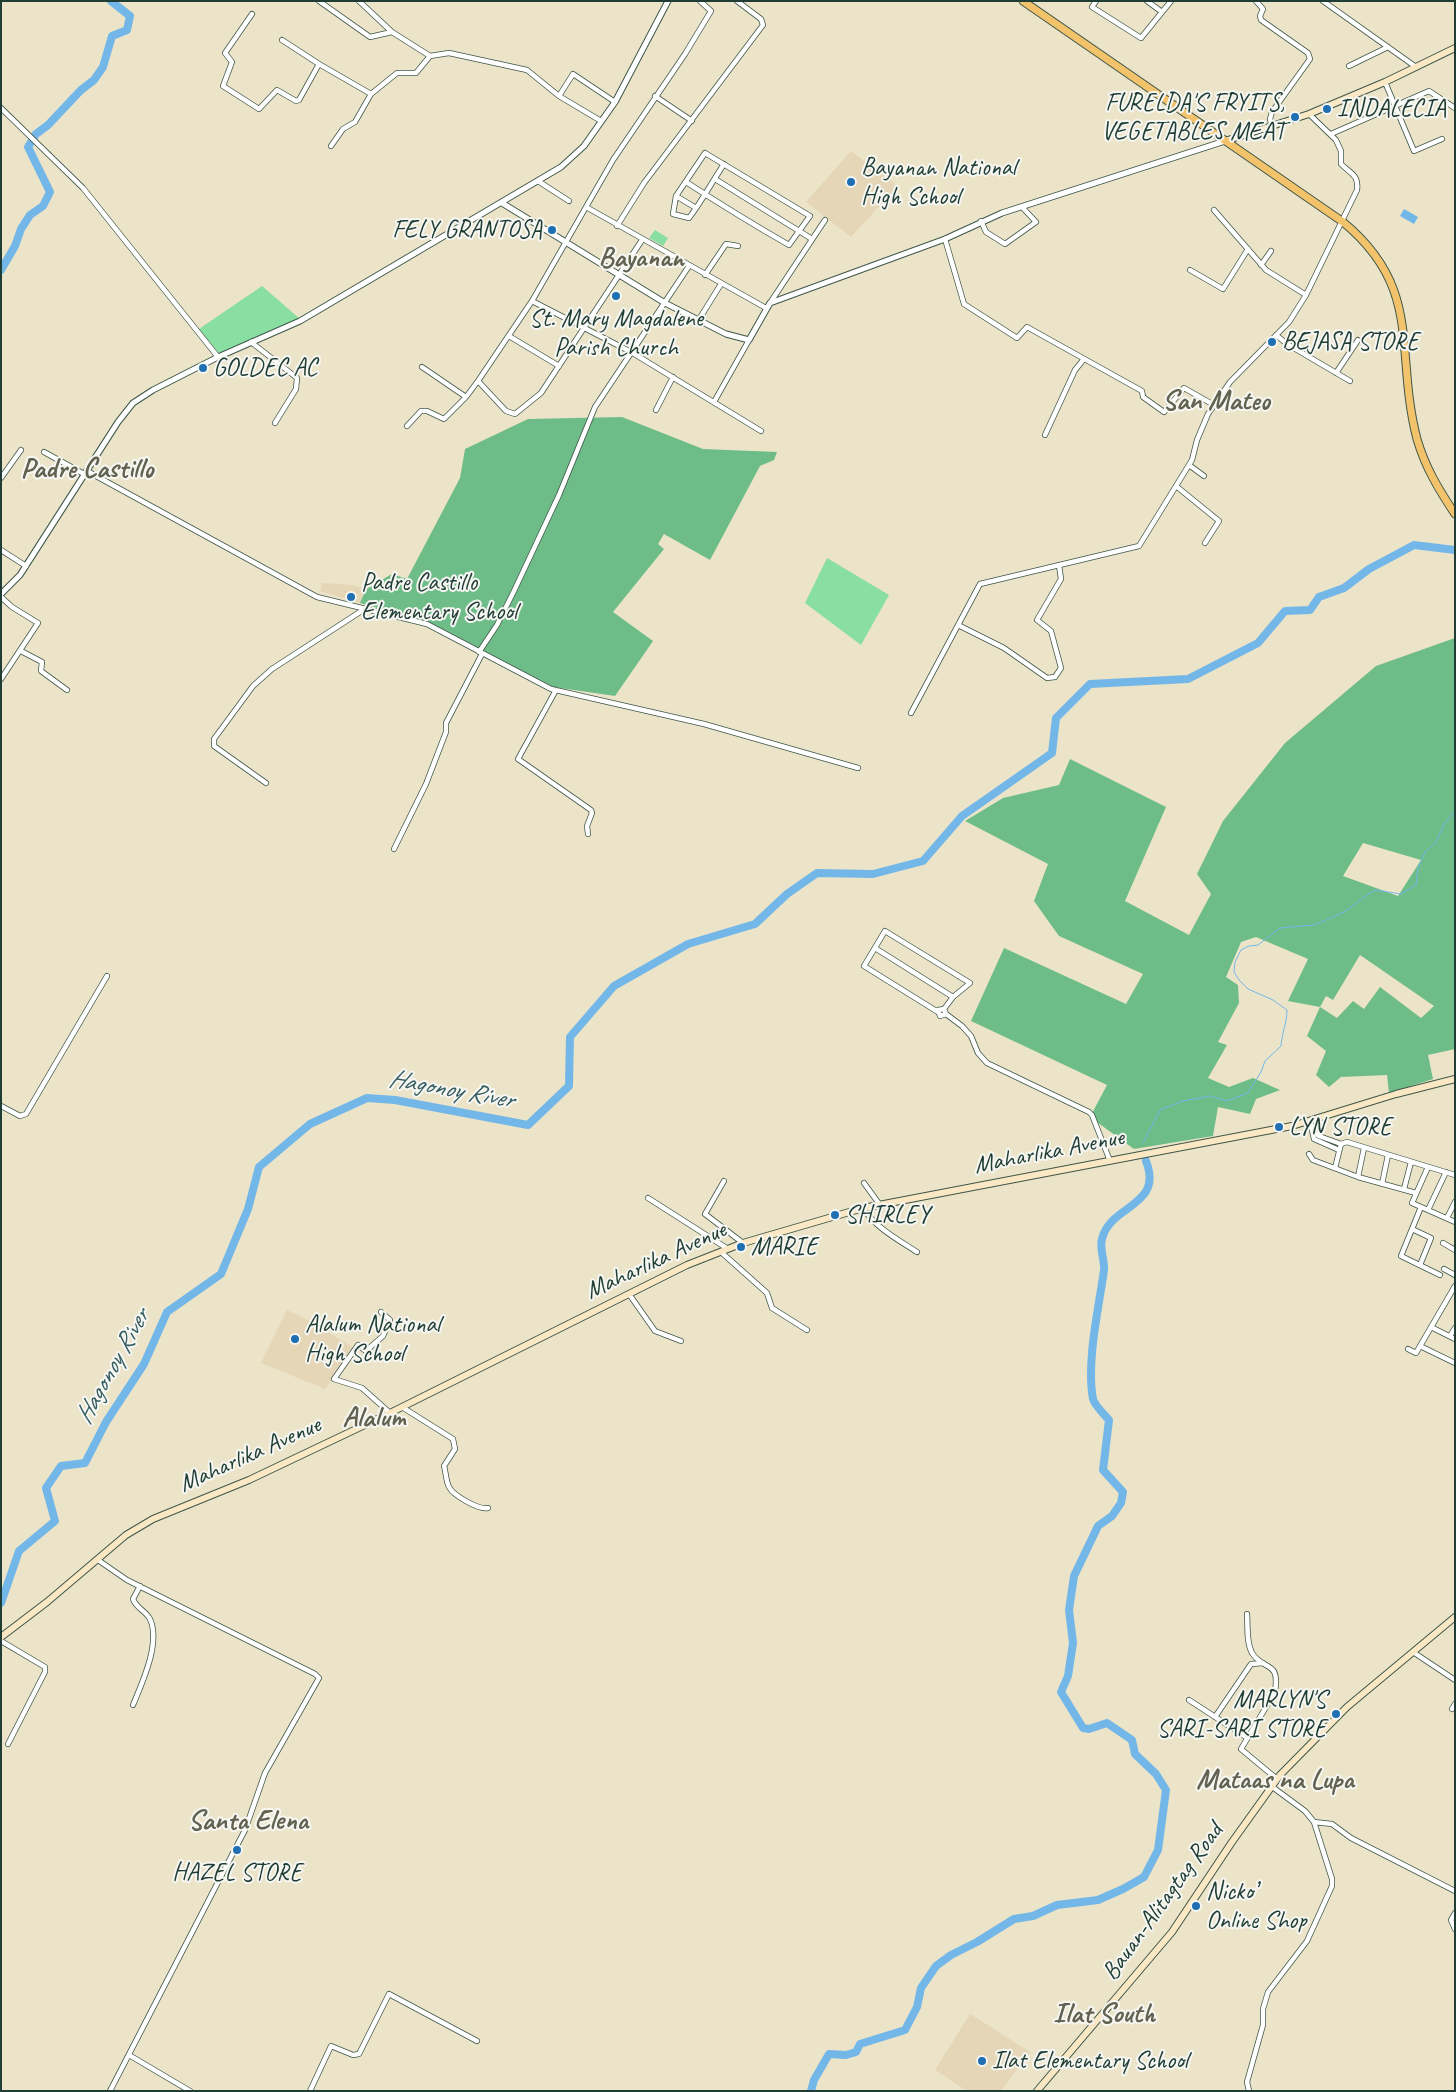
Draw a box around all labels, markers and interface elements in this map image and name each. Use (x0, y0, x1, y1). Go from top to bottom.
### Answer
place label: FURELDA'S FRYITS, VEGETABLES MEAT (1101, 88, 1285, 147)
place label: INDALECIA (1337, 94, 1446, 124)
marker: INDALECIA (1321, 103, 1333, 115)
marker: FURELDA'S FRYITS, VEGETABLES MEAT (1289, 111, 1301, 123)
place label: Bayanan National High School (861, 153, 1016, 212)
marker: Bayanan National High School (845, 176, 857, 188)
place label: FELY GRANTOSA (392, 215, 542, 245)
marker: FELY GRANTOSA (546, 224, 558, 236)
district label: Bayanan (598, 242, 684, 276)
marker: St. Mary Magdalene Parish Church (610, 290, 622, 302)
place label: St. Mary Magdalene Parish Church (529, 304, 703, 363)
place label: BEJASA STORE (1282, 327, 1419, 357)
marker: BEJASA STORE (1266, 336, 1278, 348)
place label: GOLDEC AC (213, 353, 317, 383)
marker: GOLDEC AC (197, 362, 209, 374)
district label: San Mateo (1162, 385, 1270, 419)
district label: Padre Castillo (21, 453, 153, 487)
place label: Padre Castillo Elementary School (361, 568, 517, 627)
marker: Padre Castillo Elementary School (345, 591, 357, 603)
water label: Hagonoy River (386, 1064, 516, 1116)
place label: LYN STORE (1289, 1112, 1391, 1142)
marker: LYN STORE (1273, 1121, 1285, 1133)
street label: Maharlika Avenue (972, 1123, 1126, 1181)
place label: SHIRLEY (845, 1200, 930, 1230)
marker: SHIRLEY (829, 1209, 841, 1221)
street label: Maharlika Avenue (581, 1215, 731, 1307)
place label: MARIE (751, 1232, 817, 1262)
marker: MARIE (735, 1241, 747, 1253)
water label: Hagonoy River (69, 1304, 157, 1430)
place label: Alalum National High School (305, 1310, 440, 1369)
marker: Alalum National High School (289, 1333, 301, 1345)
district label: Alalum (342, 1402, 406, 1436)
street label: Maharlika Avenue (174, 1410, 326, 1500)
place label: MARLYN'S SARI-SARI STORE (1157, 1685, 1326, 1744)
marker: MARLYN'S SARI-SARI STORE (1330, 1708, 1342, 1720)
district label: Mataas na Lupa (1196, 1764, 1354, 1798)
district label: Santa Elena (188, 1805, 308, 1839)
street label: Bauan-Alitagtag Road (1096, 1818, 1230, 1986)
marker: HAZEL STORE (231, 1844, 243, 1856)
place label: HAZEL STORE (172, 1858, 302, 1888)
place label: Nicko’ Online Shop (1206, 1877, 1306, 1936)
marker: Nicko’ Online Shop (1190, 1900, 1202, 1912)
district label: Ilat South (1053, 1998, 1155, 2032)
place label: Ilat Elementary School (992, 2046, 1188, 2076)
marker: Ilat Elementary School (976, 2055, 988, 2067)

